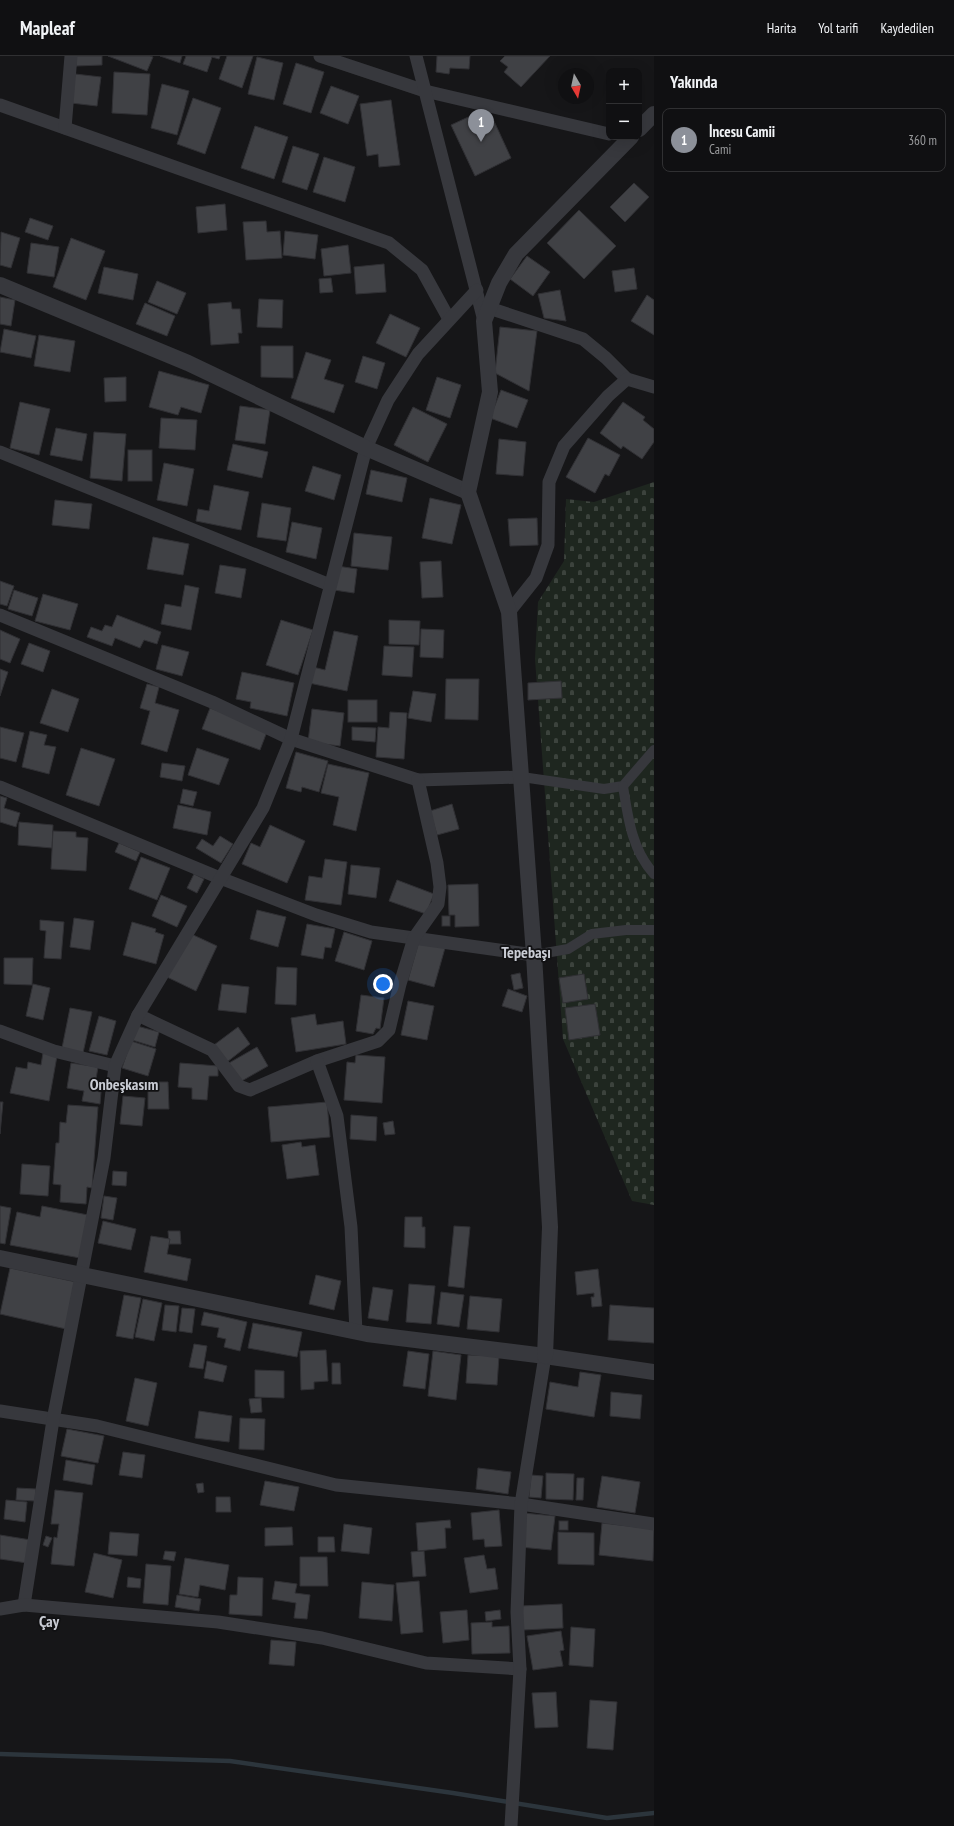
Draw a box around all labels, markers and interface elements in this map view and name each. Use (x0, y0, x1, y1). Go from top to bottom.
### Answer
text: Mapleaf (20, 16, 75, 40)
text: Harita (767, 19, 796, 37)
text: Yol tarifi (818, 19, 858, 37)
text: Kaydedilen (880, 19, 934, 37)
north arrow (558, 68, 594, 104)
map controls (606, 68, 642, 140)
button: + (606, 68, 642, 104)
text: Yakında (670, 71, 717, 93)
button: − (606, 104, 642, 140)
pin: 1 (468, 109, 494, 142)
text: İncesu Camii (709, 122, 775, 141)
text: 1 (681, 132, 687, 149)
text: 360 m (908, 132, 937, 149)
text: Cami (709, 141, 731, 158)
district label: Tepebaşı (501, 942, 551, 962)
your location (373, 974, 393, 994)
district label: Onbeşkasım (90, 1074, 158, 1094)
district label: Çay (39, 1611, 60, 1631)

